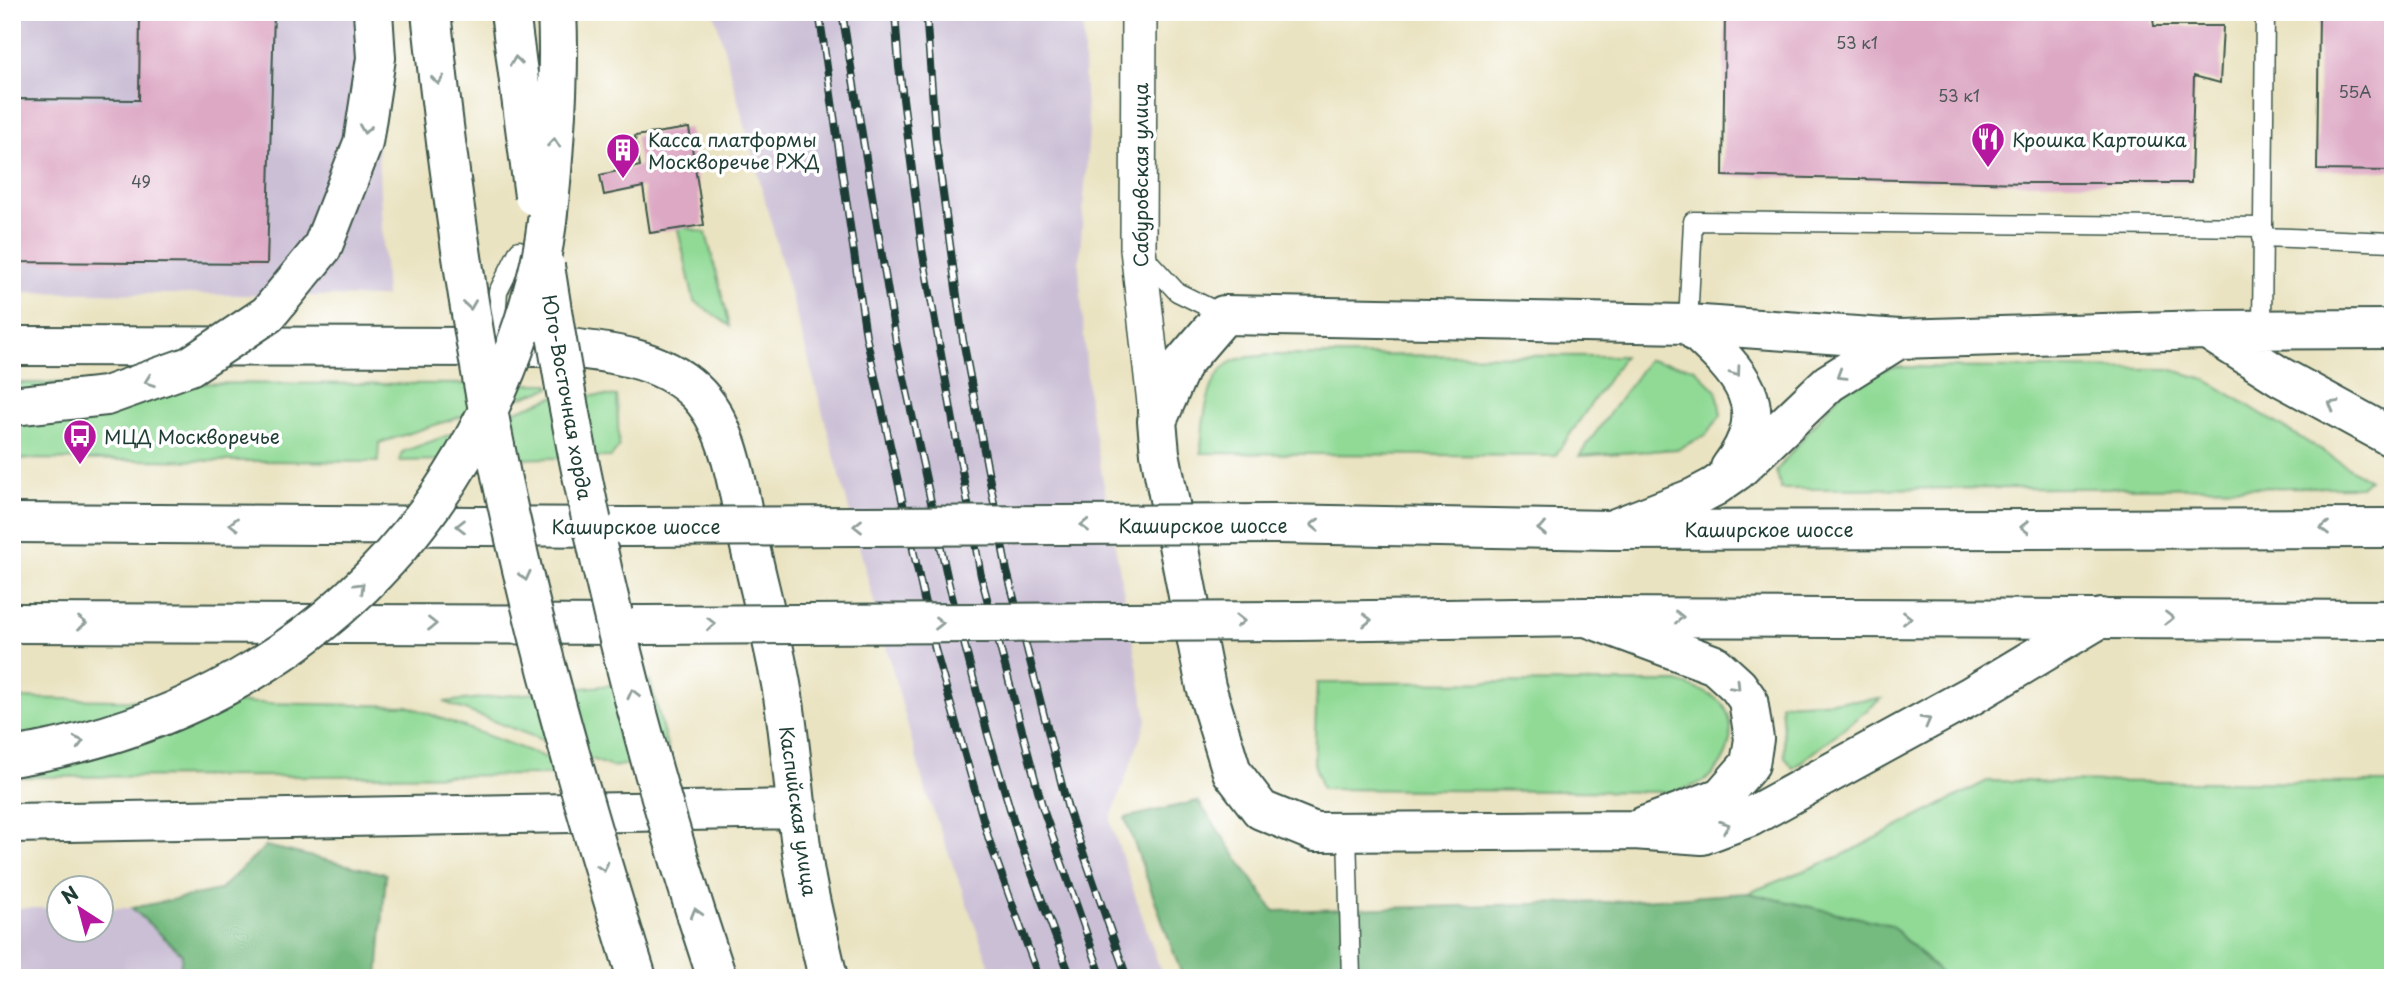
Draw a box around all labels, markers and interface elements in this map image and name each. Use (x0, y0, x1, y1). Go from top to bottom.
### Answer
house number: 53 к1 (1836, 30, 1878, 54)
one-way arrow (509, 56, 524, 67)
one-way arrow (430, 75, 445, 86)
house number: 55А (2339, 79, 2371, 103)
street label: Сабуровская улица (1126, 83, 1154, 267)
house number: 53 к1 (1938, 83, 1980, 107)
restaurant icon: Крошка Картошка (1969, 120, 2007, 169)
one-way arrow (358, 123, 373, 134)
place label: Касса платформы Москворечье РЖД (648, 125, 820, 175)
place label: Крошка Картошка (2012, 125, 2187, 153)
building icon: Касса платформы Москворечье РЖД (604, 131, 642, 180)
one-way arrow (546, 137, 561, 148)
house number: 49 (131, 169, 151, 193)
street label: Юго-Восточная хорда (536, 292, 600, 502)
one-way arrow (462, 300, 477, 311)
one-way arrow (1728, 365, 1741, 377)
one-way arrow (1836, 367, 1849, 380)
one-way arrow (143, 372, 155, 386)
one-way arrow (2328, 400, 2340, 413)
bus stop icon: МЦД Москворечье (61, 417, 99, 466)
place label: МЦД Москворечье (104, 422, 280, 450)
street label: Каширское шоссе (1118, 511, 1288, 539)
street label: Каширское шоссе (551, 512, 721, 540)
street label: Каширское шоссе (1684, 515, 1854, 543)
one-way arrow (228, 517, 239, 532)
one-way arrow (1079, 517, 1090, 533)
one-way arrow (1309, 517, 1319, 533)
one-way arrow (455, 518, 466, 534)
one-way arrow (852, 518, 862, 534)
one-way arrow (2019, 519, 2030, 535)
one-way arrow (2319, 520, 2329, 536)
one-way arrow (1536, 521, 1547, 536)
one-way arrow (517, 570, 531, 582)
one-way arrow (352, 583, 365, 596)
one-way arrow (1675, 609, 1685, 625)
one-way arrow (1902, 610, 1913, 626)
one-way arrow (2165, 610, 2175, 626)
one-way arrow (1363, 612, 1373, 628)
one-way arrow (1235, 613, 1246, 629)
one-way arrow (78, 615, 88, 631)
one-way arrow (934, 615, 945, 631)
one-way arrow (428, 616, 438, 632)
one-way arrow (707, 616, 717, 632)
one-way arrow (1728, 677, 1740, 690)
one-way arrow (627, 688, 642, 700)
one-way arrow (1919, 716, 1931, 729)
street label: Каспийская улица (773, 724, 825, 898)
one-way arrow (73, 736, 85, 751)
one-way arrow (1718, 821, 1730, 835)
one-way arrow (595, 861, 610, 873)
north arrow (46, 874, 116, 944)
text: N (55, 879, 84, 910)
one-way arrow (690, 907, 705, 919)

